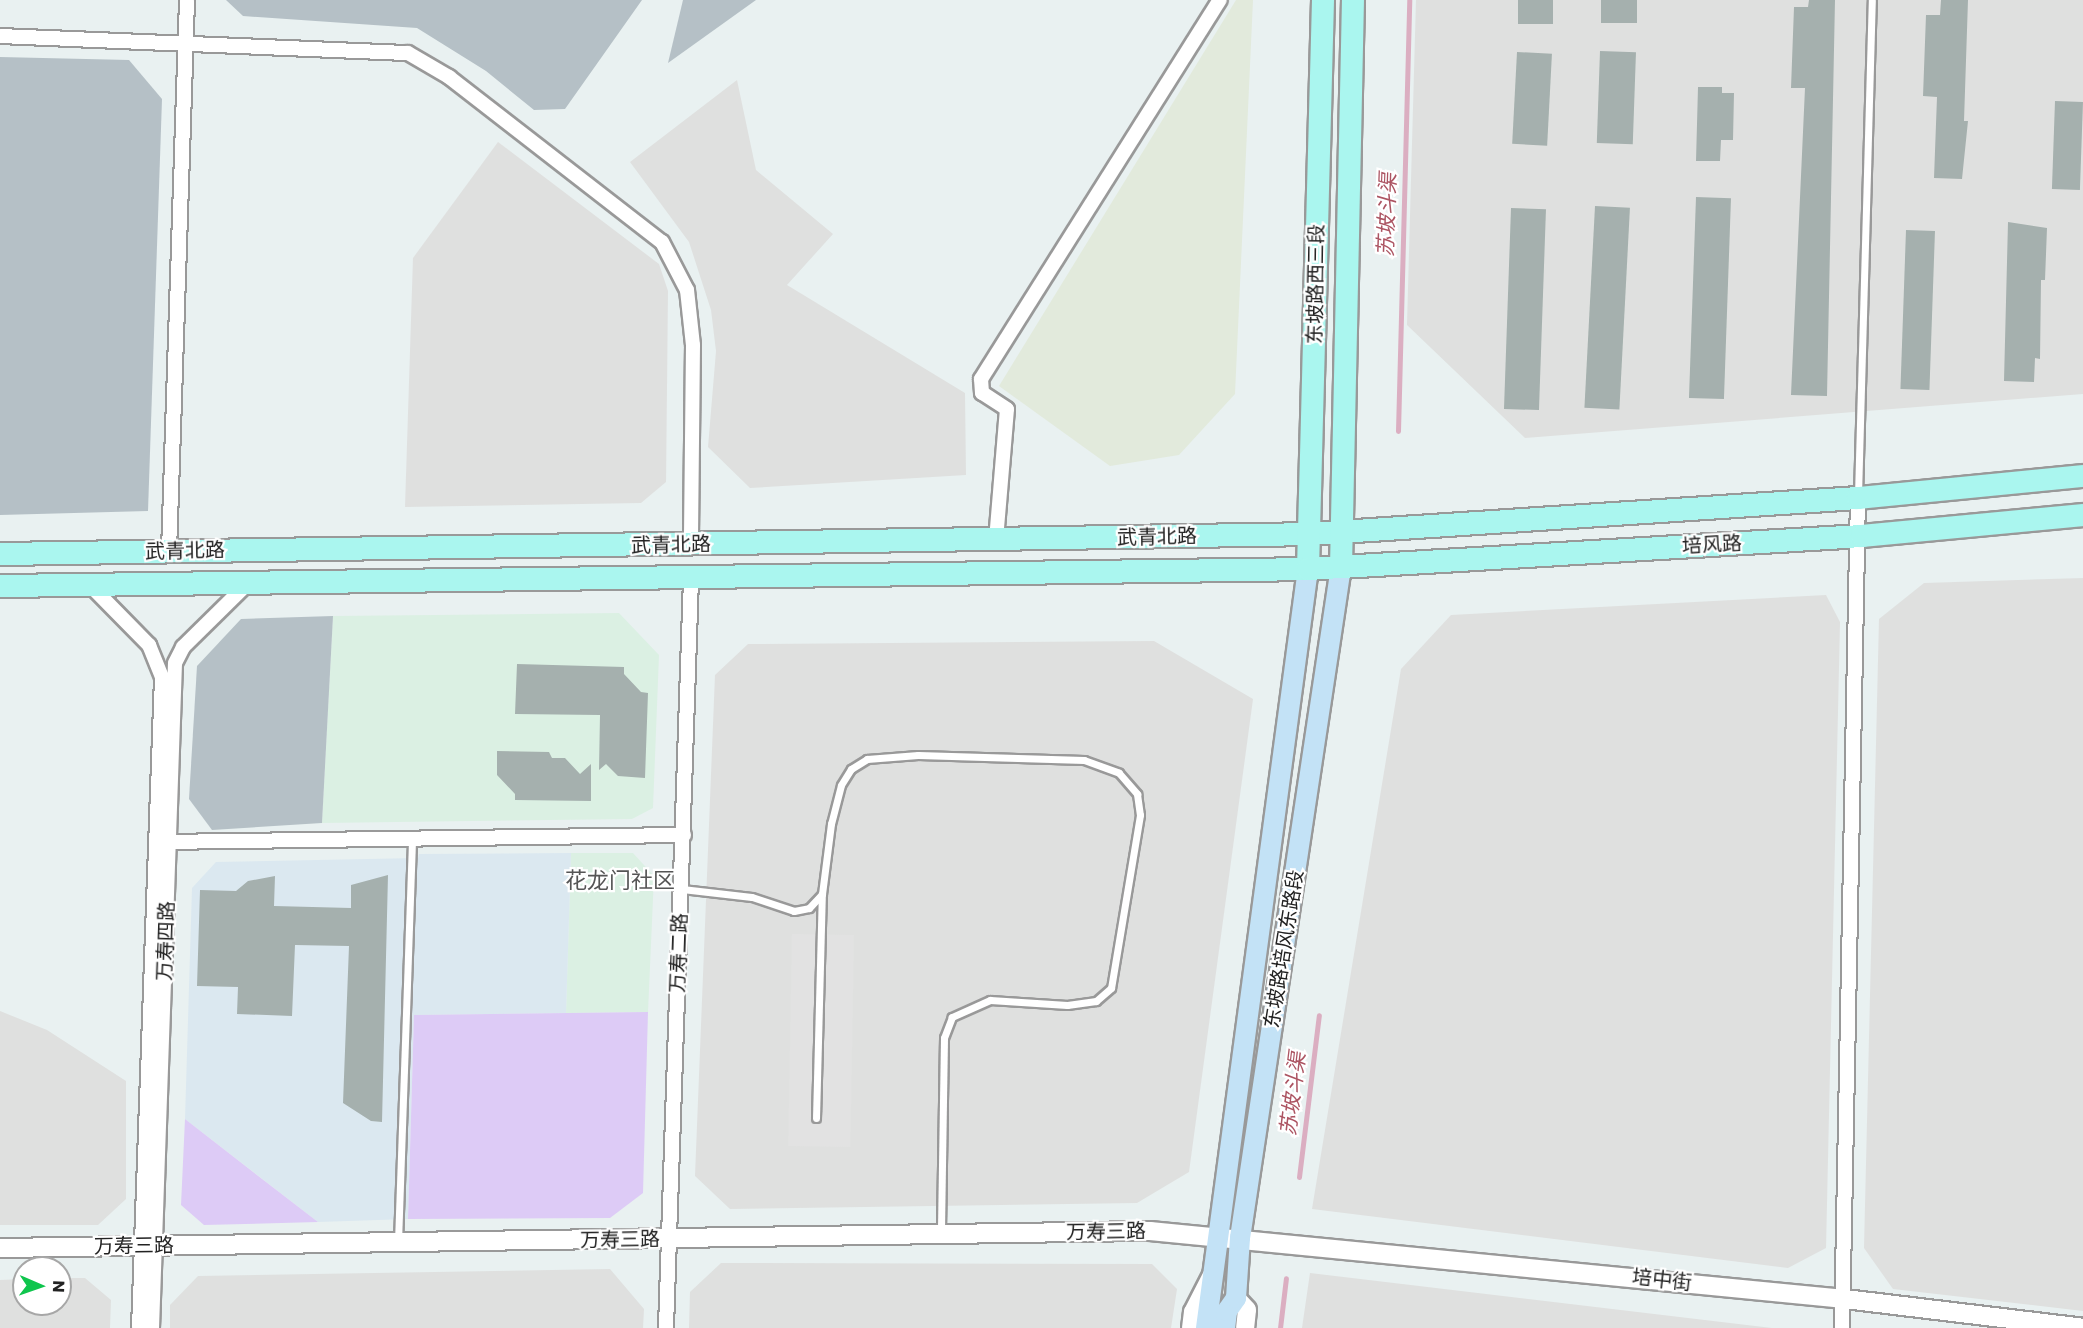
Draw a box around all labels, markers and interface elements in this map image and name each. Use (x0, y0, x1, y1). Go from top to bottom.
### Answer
water label: 苏坡斗渠 (1373, 173, 1401, 257)
street label: 东坡路西三段 (1303, 224, 1329, 344)
street label: 武青北路 (1117, 524, 1197, 550)
street label: 培风路 (1681, 531, 1743, 559)
street label: 武青北路 (631, 532, 711, 558)
street label: 武青北路 (145, 538, 225, 564)
district label: 花龙门社区 (565, 868, 675, 894)
street label: 东坡路培风东路段 (1260, 868, 1308, 1030)
street label: 万寿四路 (153, 901, 179, 981)
street label: 万寿二路 (666, 913, 692, 993)
water label: 苏坡斗渠 (1275, 1051, 1311, 1137)
street label: 万寿三路 (1066, 1219, 1146, 1245)
street label: 万寿三路 (580, 1227, 660, 1253)
street label: 万寿三路 (94, 1233, 174, 1259)
north arrow (12, 1256, 72, 1316)
street label: 培中街 (1631, 1265, 1693, 1295)
text: N (47, 1280, 70, 1293)

